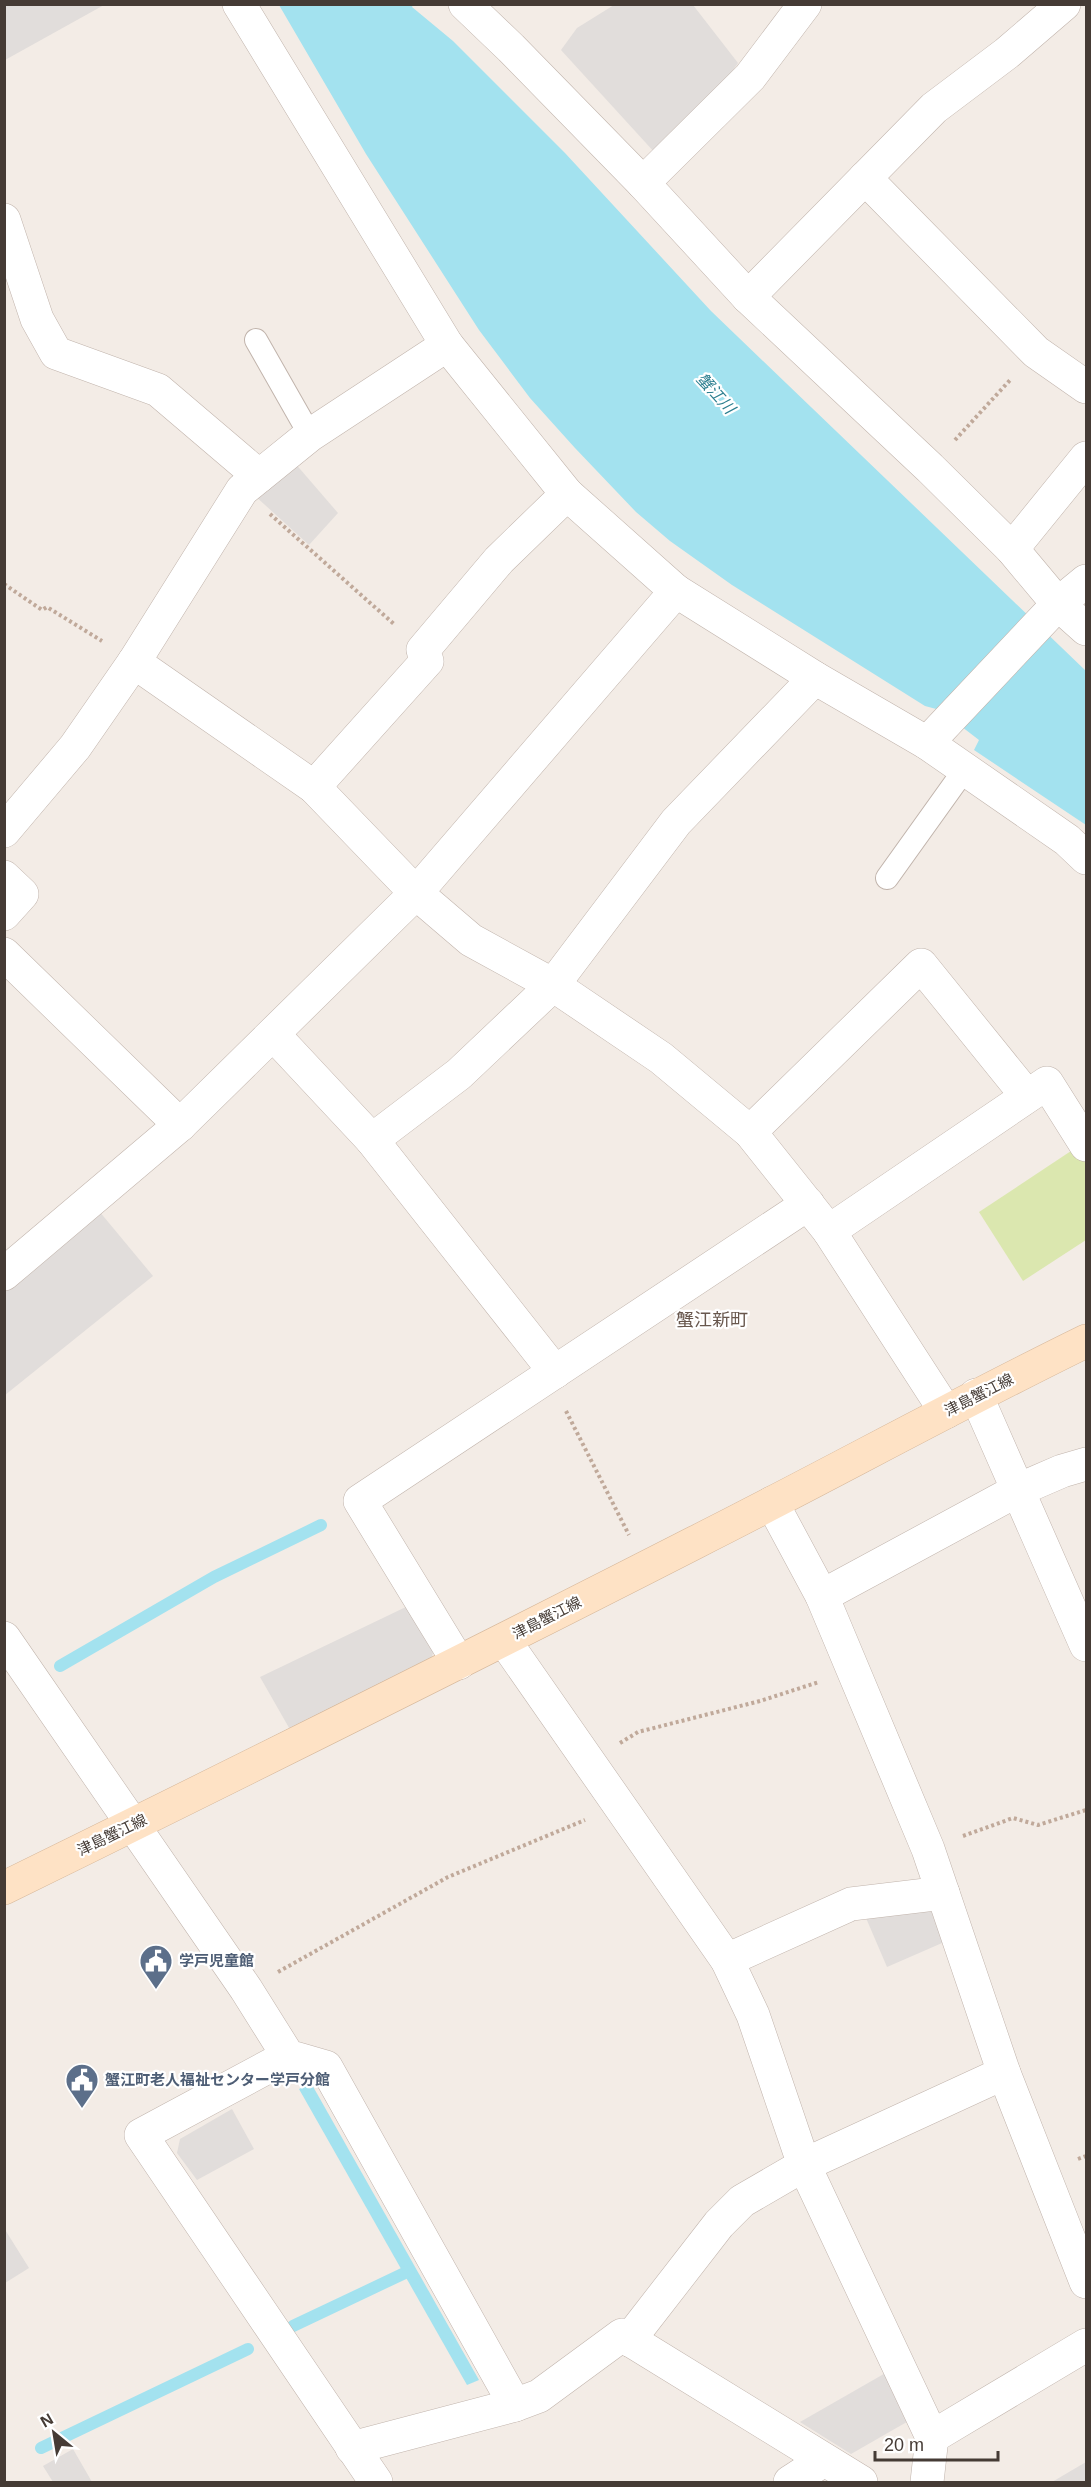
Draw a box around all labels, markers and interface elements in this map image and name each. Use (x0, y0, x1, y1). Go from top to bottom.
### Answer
water label: 蟹江川 (693, 370, 739, 418)
district label: 蟹江新町 (676, 1310, 748, 1330)
street label: 津島蟹江線 (941, 1370, 1016, 1419)
street label: 津島蟹江線 (509, 1593, 584, 1642)
street label: 津島蟹江線 (74, 1810, 149, 1859)
public building icon: 学戸児童館 (138, 1943, 174, 1990)
place label: 学戸児童館 (179, 1952, 254, 1969)
public building icon: 蟹江町老人福祉センター学戸分館 (64, 2062, 100, 2109)
place label: 蟹江町老人福祉センター学戸分館 (105, 2071, 330, 2088)
north arrow (24, 2403, 84, 2463)
text: N (37, 2410, 56, 2431)
scale bar (875, 2424, 998, 2462)
text: 20 m (884, 2435, 924, 2455)

